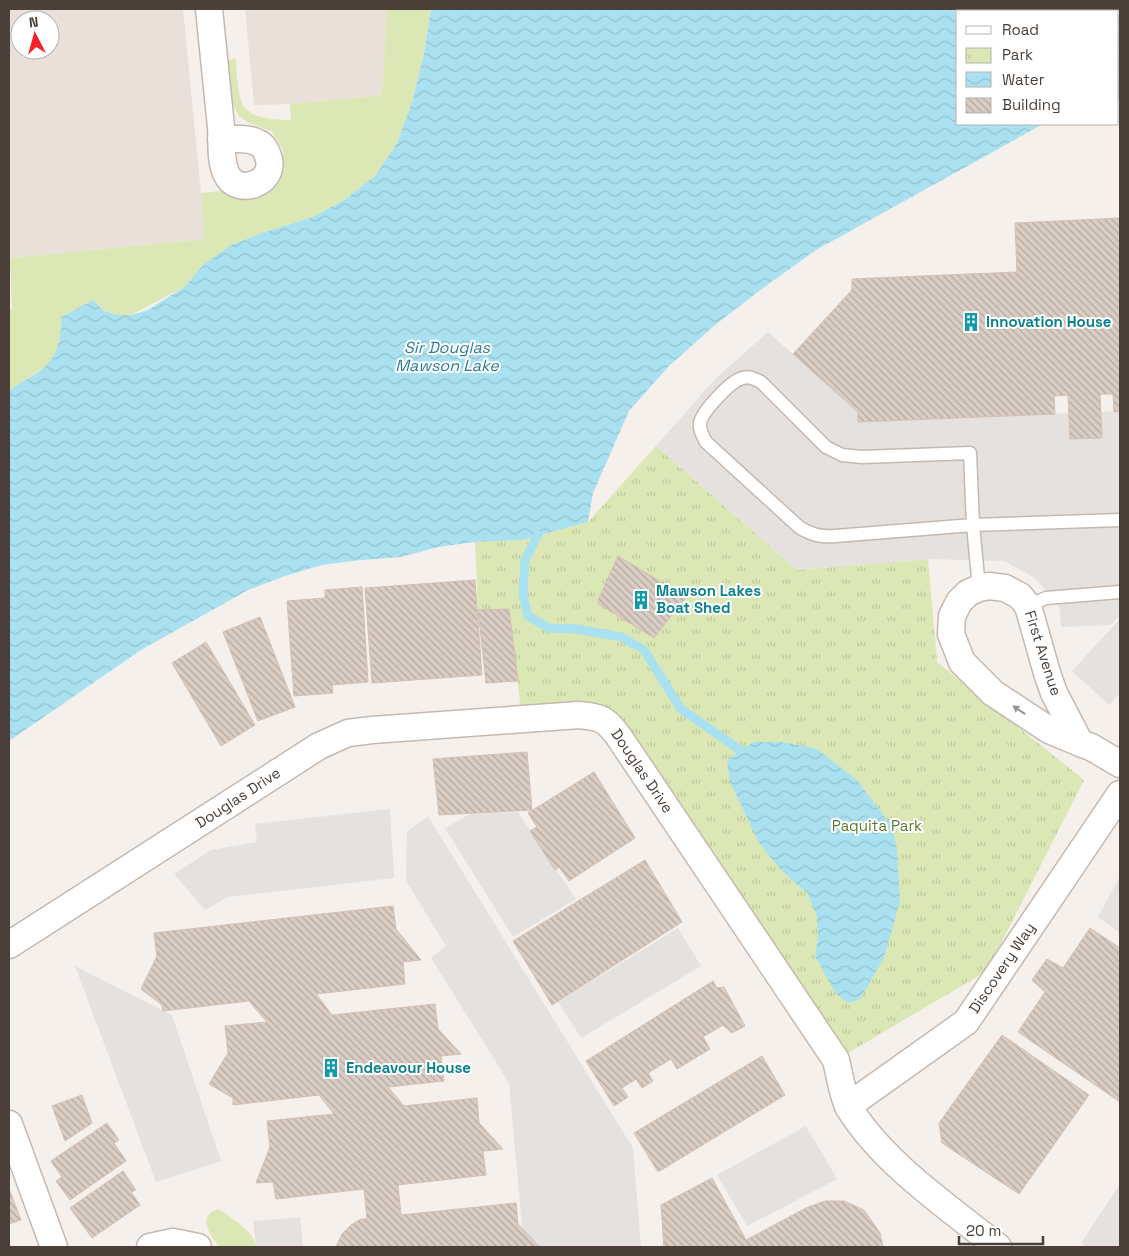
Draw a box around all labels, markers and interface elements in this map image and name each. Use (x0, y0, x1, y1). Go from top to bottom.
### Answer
north arrow (10, 10, 60, 60)
legend (956, 10, 1119, 125)
text: N (28, 13, 39, 32)
text: Road (1002, 20, 1039, 39)
text: Park (1002, 45, 1033, 64)
text: Water (1002, 70, 1045, 89)
text: Building (1002, 95, 1061, 114)
building icon: Innovation House (960, 311, 982, 333)
place label: Innovation House (986, 312, 1112, 331)
water label: Sir Douglas Mawson Lake (395, 337, 499, 376)
place label: Mawson Lakes Boat Shed (656, 581, 761, 617)
building icon: Mawson Lakes Boat Shed (630, 589, 652, 611)
street label: First Avenue (1021, 608, 1066, 698)
one-way arrow (1013, 706, 1026, 715)
street label: Douglas Drive (607, 725, 678, 817)
street label: Douglas Drive (191, 763, 284, 832)
park label: Paquita Park (832, 816, 922, 835)
street label: Discovery Way (964, 919, 1039, 1017)
building icon: Endeavour House (320, 1057, 342, 1079)
place label: Endeavour House (346, 1058, 471, 1077)
scale bar (959, 1214, 1043, 1246)
text: 20 m (966, 1221, 1001, 1240)

